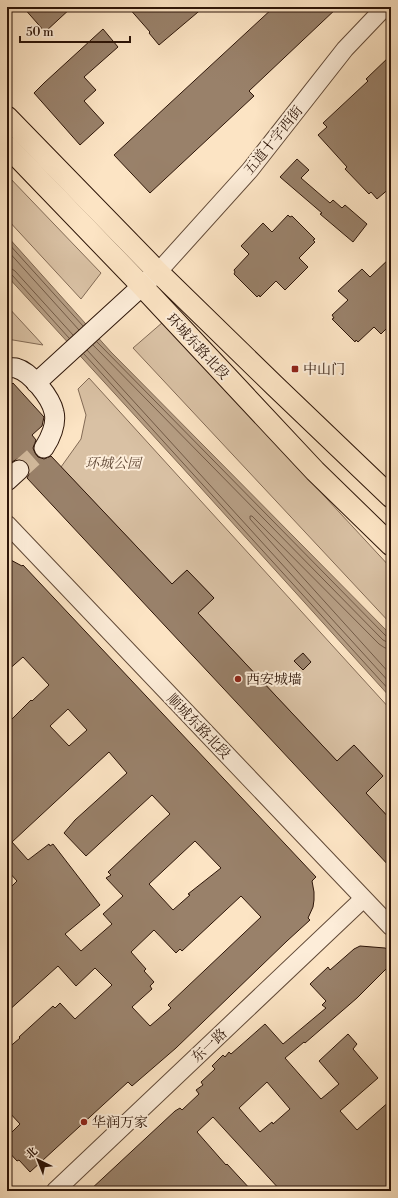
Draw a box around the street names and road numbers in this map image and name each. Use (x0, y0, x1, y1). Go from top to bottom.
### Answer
street label: 五道十字西街 (240, 102, 307, 179)
street label: 环城东路北段 (162, 310, 232, 384)
street label: 顺城东路北段 (163, 690, 234, 763)
street label: 东一路 (188, 1025, 231, 1067)

